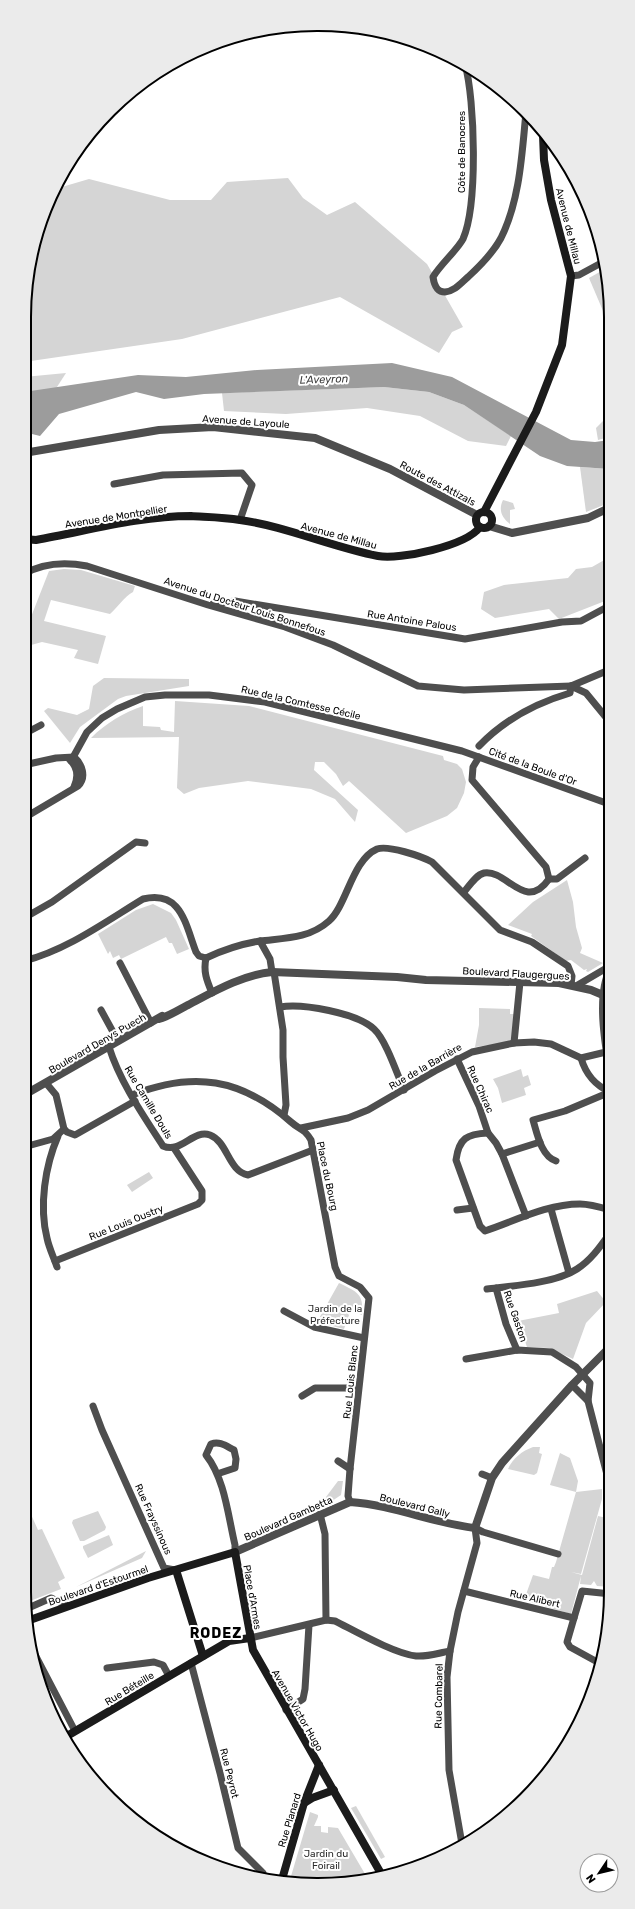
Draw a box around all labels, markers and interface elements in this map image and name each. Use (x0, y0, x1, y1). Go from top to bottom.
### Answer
street label: Côte de Banocres (456, 111, 468, 193)
street label: Avenue de Millau (553, 187, 583, 266)
water label: L'Aveyron (300, 372, 349, 387)
street label: Avenue de Layoule (202, 413, 290, 431)
street label: Route des Attizals (398, 459, 477, 509)
street label: Avenue de Montpellier (64, 503, 168, 531)
street label: Avenue de Millau (299, 520, 378, 552)
street label: Avenue du Docteur Louis Bonnefous (162, 575, 327, 639)
street label: Rue Antoine Palous (366, 608, 457, 634)
street label: Rue de la Comtesse Cécile (240, 683, 362, 723)
street label: Cité de la Boule d'Or (487, 745, 579, 789)
street label: Boulevard Flaugergues (462, 965, 570, 983)
street label: Boulevard Denys Puech (47, 1011, 148, 1077)
street label: Rue de la Barrière (387, 1041, 464, 1093)
street label: Rue Camille Douls (122, 1064, 175, 1141)
street label: Rue Chirac (464, 1064, 496, 1115)
street label: Place du Bourg (314, 1140, 340, 1212)
street label: Rue Louis Oustry (88, 1202, 166, 1243)
street label: Rue Gaston (501, 1289, 529, 1344)
park label: Jardin de la Préfecture (308, 1303, 362, 1327)
street label: Rue Louis Blanc (341, 1344, 361, 1420)
street label: Rue Frayssinous (132, 1482, 174, 1557)
street label: Boulevard Gally (378, 1491, 452, 1521)
street label: Boulevard Gambetta (242, 1494, 334, 1544)
street label: Boulevard d'Estourmel (47, 1563, 150, 1609)
street label: Place d'Armes (240, 1564, 264, 1630)
street label: Rue Alibert (508, 1587, 561, 1611)
district label: RODEZ (190, 1625, 242, 1642)
street label: Rue Combarel (432, 1663, 446, 1729)
street label: Avenue Victor Hugo (269, 1668, 326, 1754)
street label: Rue Béteille (103, 1669, 157, 1708)
street label: Rue Peyrot (217, 1747, 241, 1800)
street label: Rue Planard (276, 1792, 304, 1849)
park label: Jardin du Foirail (304, 1848, 348, 1872)
north arrow (579, 1853, 619, 1893)
text: N (584, 1871, 599, 1885)

